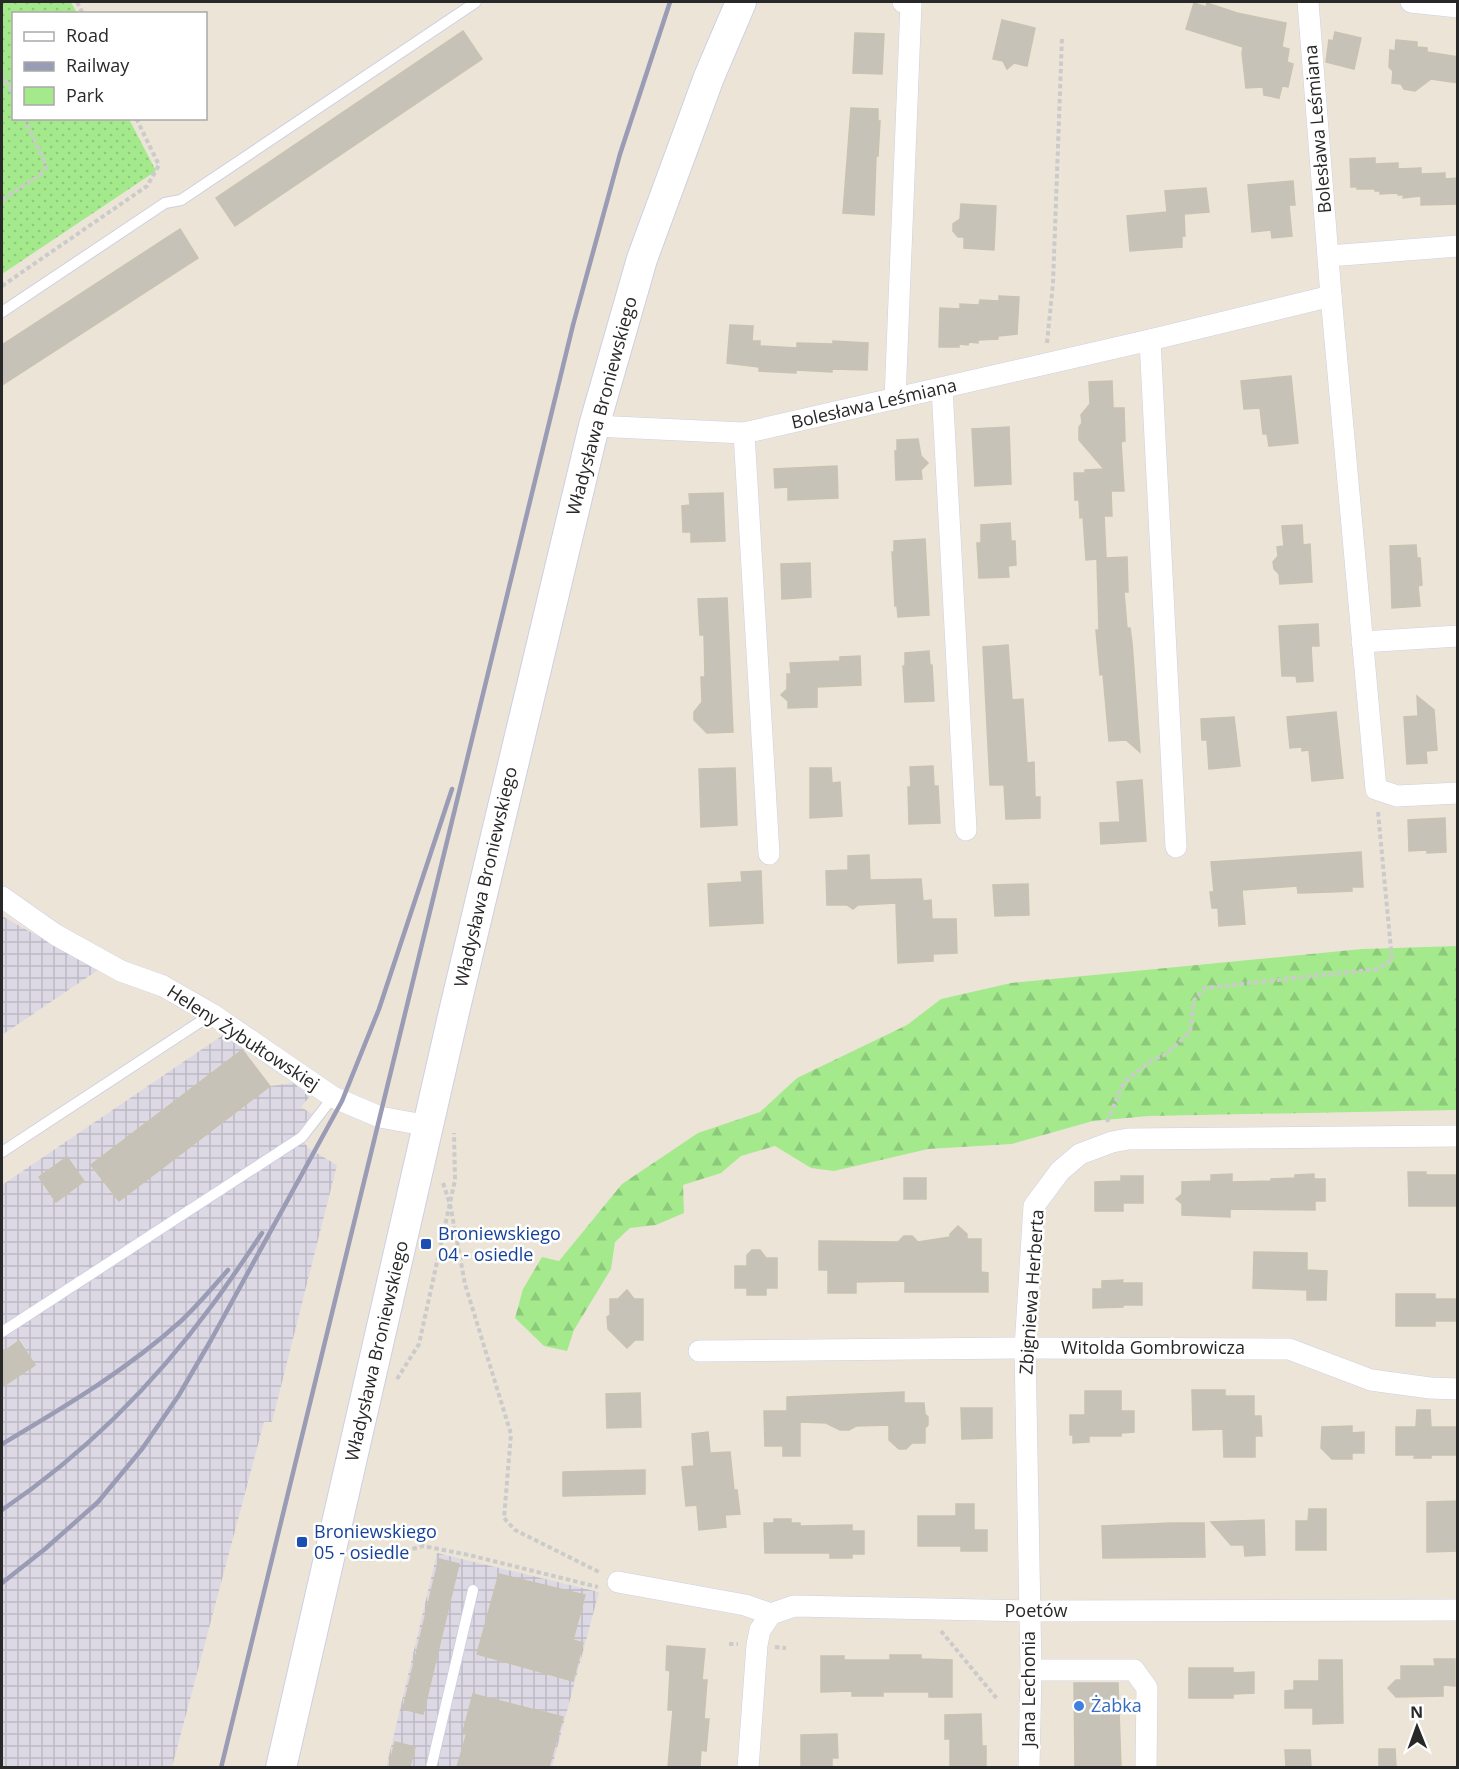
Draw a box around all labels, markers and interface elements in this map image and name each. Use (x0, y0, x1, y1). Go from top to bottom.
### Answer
legend (12, 12, 207, 120)
text: Road (66, 23, 109, 47)
street label: Bolesława Leśmiana (1298, 44, 1336, 214)
text: Railway (66, 53, 130, 77)
text: Park (66, 83, 104, 107)
street label: Władysława Broniewskiego (560, 294, 642, 518)
street label: Bolesława Leśmiana (789, 372, 959, 434)
street label: Władysława Broniewskiego (448, 764, 522, 989)
street label: Heleny Żybułtowskiej (163, 979, 324, 1095)
street label: Zbigniewa Herberta (1013, 1209, 1049, 1375)
place label: Broniewskiego 04 - osiedle (438, 1221, 561, 1266)
marker: Broniewskiego 04 - osiedle (419, 1237, 433, 1251)
street label: Władysława Broniewskiego (339, 1238, 413, 1463)
street label: Witolda Gombrowicza (1061, 1335, 1245, 1359)
place label: Broniewskiego 05 - osiedle (314, 1519, 437, 1564)
marker: Broniewskiego 05 - osiedle (295, 1535, 309, 1549)
street label: Poetów (1005, 1598, 1068, 1622)
street label: Jana Lechonia (1016, 1631, 1040, 1749)
place label: Żabka (1091, 1693, 1142, 1717)
north arrow (1387, 1697, 1447, 1757)
marker: Żabka (1072, 1699, 1086, 1713)
text: N (1410, 1701, 1423, 1723)

